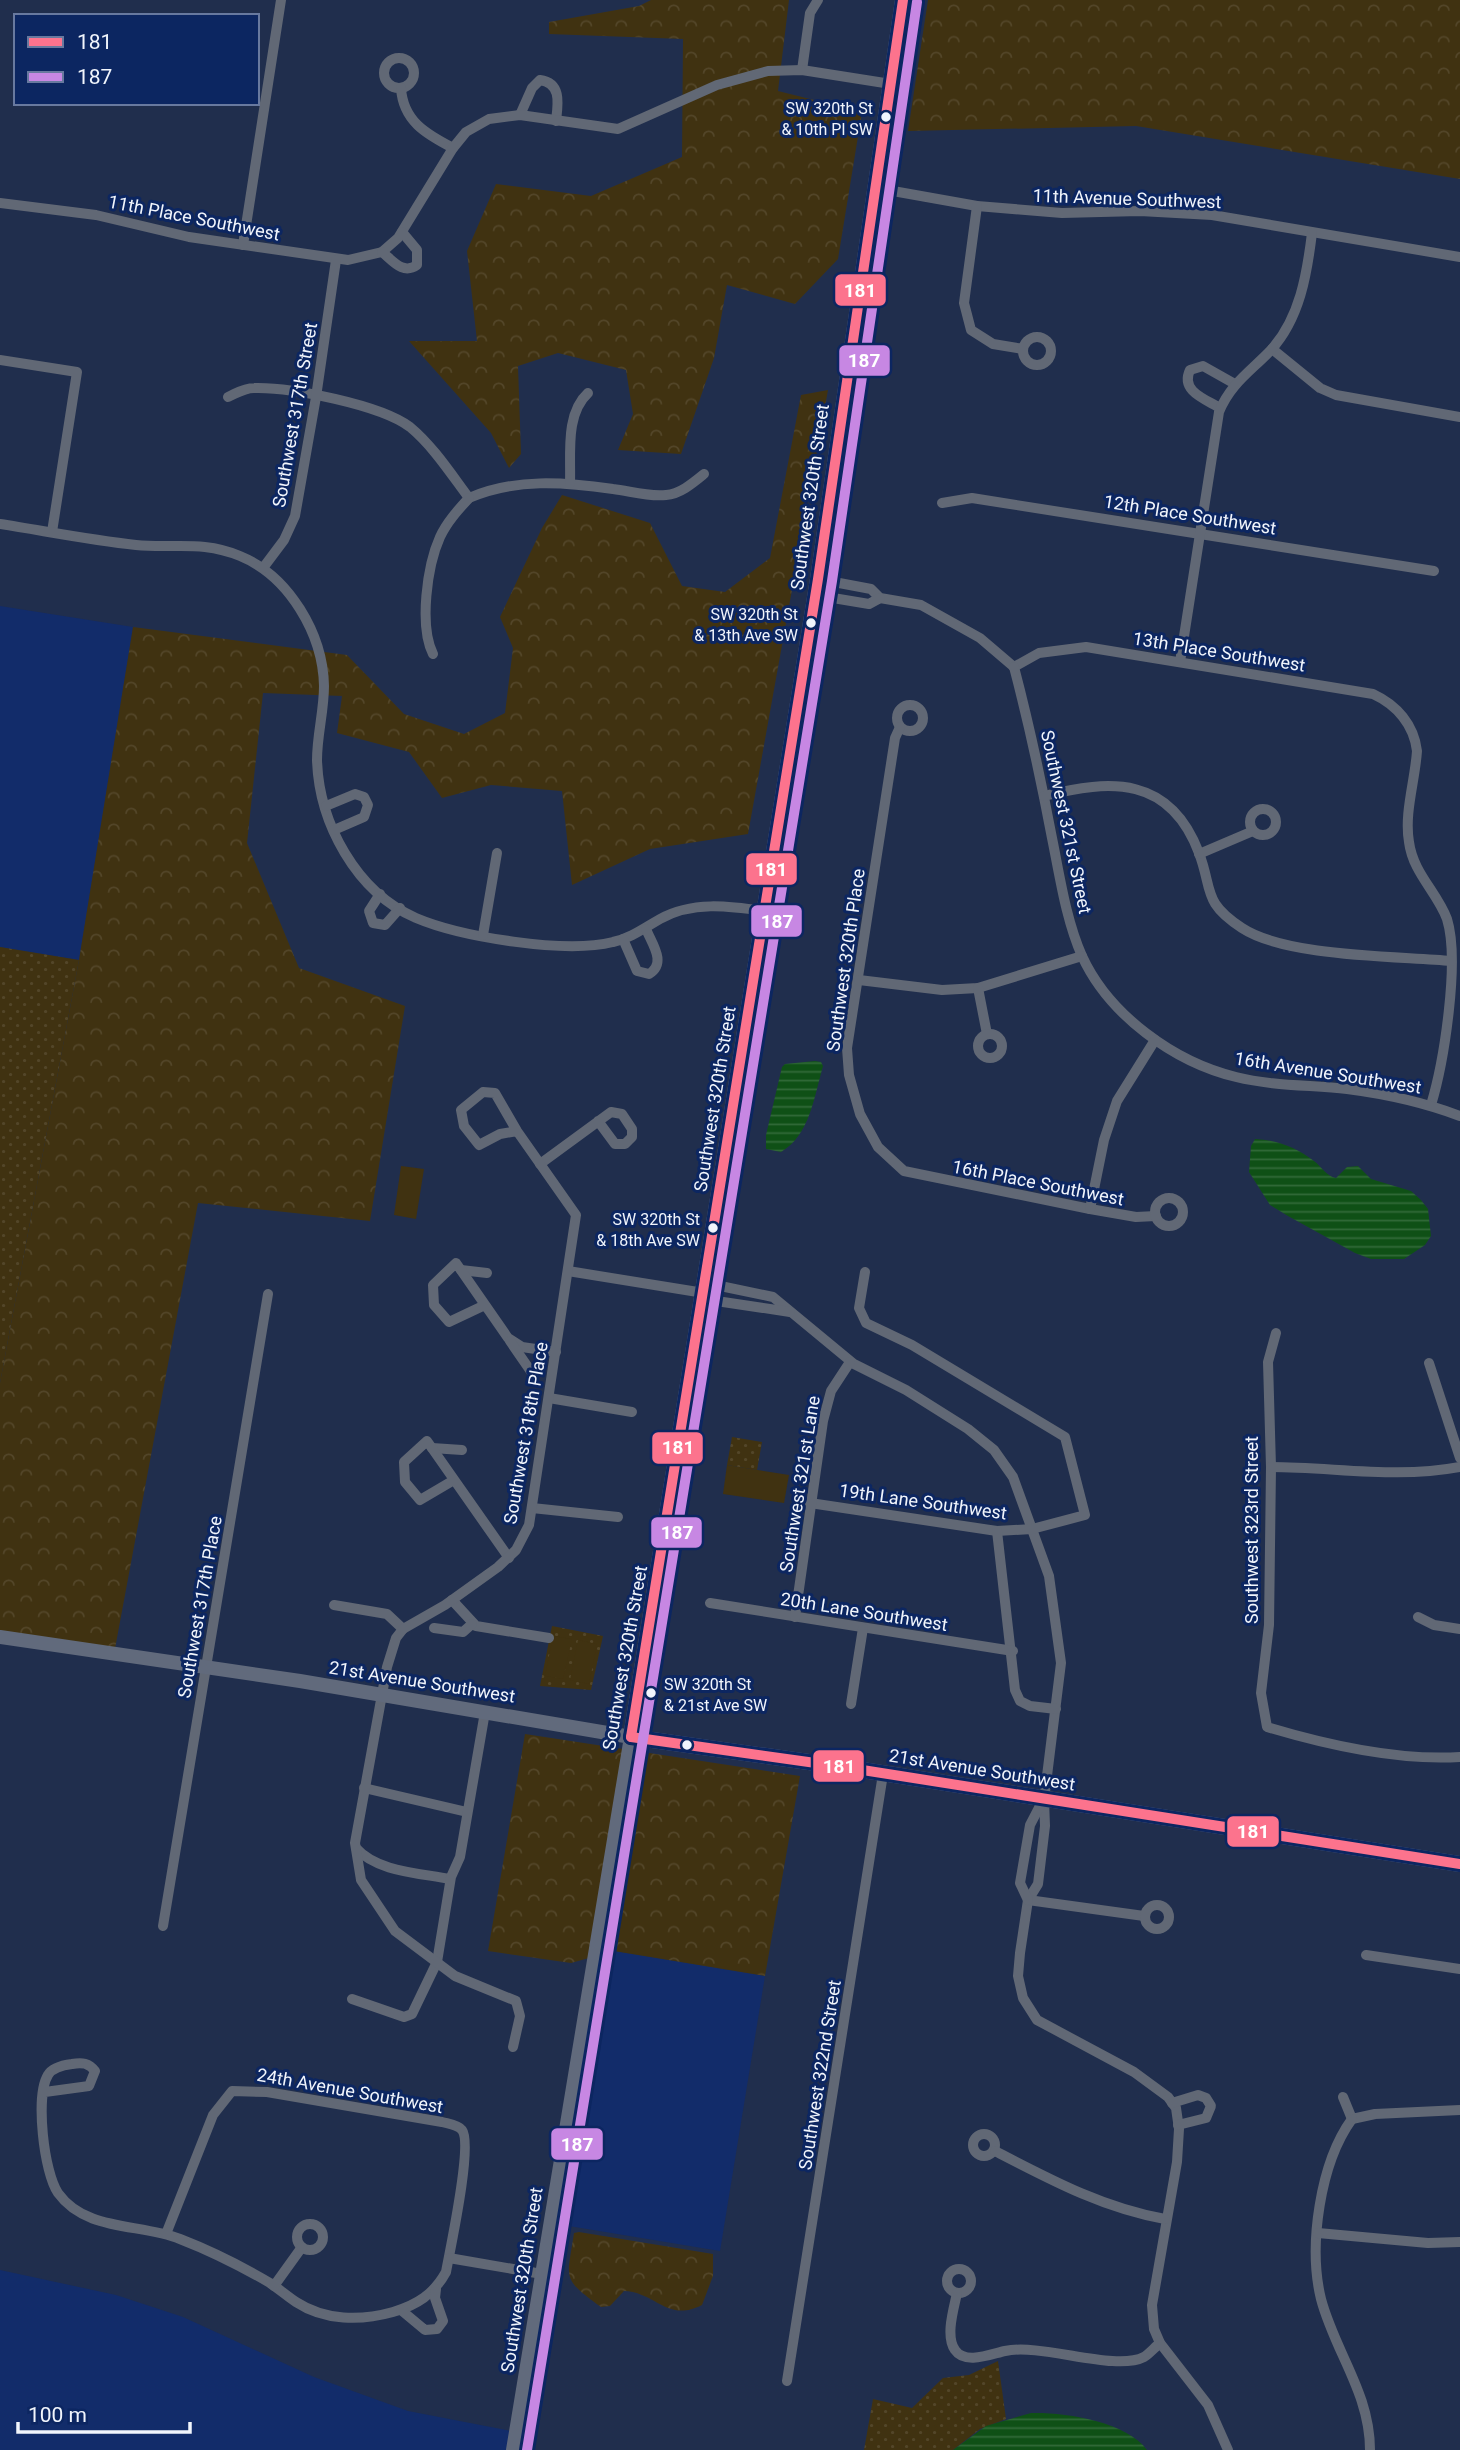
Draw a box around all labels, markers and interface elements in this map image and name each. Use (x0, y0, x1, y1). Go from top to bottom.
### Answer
legend (14, 14, 259, 105)
text: 181 (77, 30, 112, 54)
text: 187 (77, 65, 112, 89)
place label: SW 320th St & 10th Pl SW (781, 99, 873, 139)
marker: SW 320th St & 10th Pl SW (879, 110, 893, 124)
street label: 11th Avenue Southwest (1032, 185, 1222, 212)
street label: 11th Place Southwest (106, 191, 282, 244)
line badge: 181 (834, 273, 887, 307)
text: 181 (844, 279, 876, 302)
street label: Southwest 317th Street (268, 321, 321, 509)
line badge: 187 (838, 344, 891, 377)
text: 187 (848, 349, 880, 372)
street label: Southwest 320th Street (786, 403, 833, 591)
street label: 12th Place Southwest (1102, 490, 1278, 539)
place label: SW 320th St & 13th Ave SW (694, 605, 798, 645)
marker: SW 320th St & 13th Ave SW (804, 616, 818, 630)
street label: 13th Place Southwest (1131, 627, 1307, 676)
street label: Southwest 321st Street (1037, 728, 1096, 916)
line badge: 181 (745, 852, 798, 886)
text: 181 (755, 858, 787, 881)
street label: Southwest 320th Place (822, 867, 869, 1053)
line badge: 187 (750, 904, 803, 938)
text: 187 (761, 910, 793, 933)
street label: Southwest 320th Street (689, 1005, 740, 1193)
street label: 16th Avenue Southwest (1233, 1047, 1423, 1098)
street label: 16th Place Southwest (950, 1156, 1126, 1209)
place label: SW 320th St & 18th Ave SW (596, 1210, 700, 1250)
marker: SW 320th St & 18th Ave SW (706, 1221, 720, 1235)
street label: Southwest 318th Place (499, 1340, 552, 1526)
street label: Southwest 321st Lane (775, 1394, 824, 1574)
line badge: 181 (651, 1431, 704, 1465)
text: 181 (662, 1436, 694, 1459)
street label: Southwest 323rd Street (1241, 1436, 1262, 1624)
street label: 19th Lane Southwest (838, 1479, 1008, 1524)
street label: Southwest 317th Place (173, 1514, 226, 1700)
line badge: 187 (650, 1516, 703, 1549)
text: 187 (661, 1521, 693, 1544)
street label: Southwest 320th Street (598, 1564, 651, 1752)
street label: 20th Lane Southwest (779, 1588, 949, 1635)
street label: 21st Avenue Southwest (328, 1656, 517, 1707)
place label: SW 320th St & 21st Ave SW (664, 1675, 767, 1715)
marker: SW 320th St & 21st Ave SW (644, 1686, 658, 1700)
unlabelled marker (680, 1738, 694, 1752)
street label: 21st Avenue Southwest (888, 1744, 1077, 1795)
line badge: 181 (812, 1749, 865, 1783)
text: 181 (823, 1755, 855, 1778)
line badge: 181 (1226, 1815, 1280, 1848)
text: 181 (1237, 1820, 1269, 1843)
street label: Southwest 322nd Street (794, 1978, 845, 2171)
street label: 24th Avenue Southwest (255, 2064, 445, 2117)
line badge: 187 (550, 2127, 604, 2161)
text: 187 (561, 2133, 593, 2156)
street label: Southwest 320th Street (496, 2186, 547, 2374)
scale bar (18, 2390, 189, 2434)
text: 100 m (28, 2403, 87, 2427)

